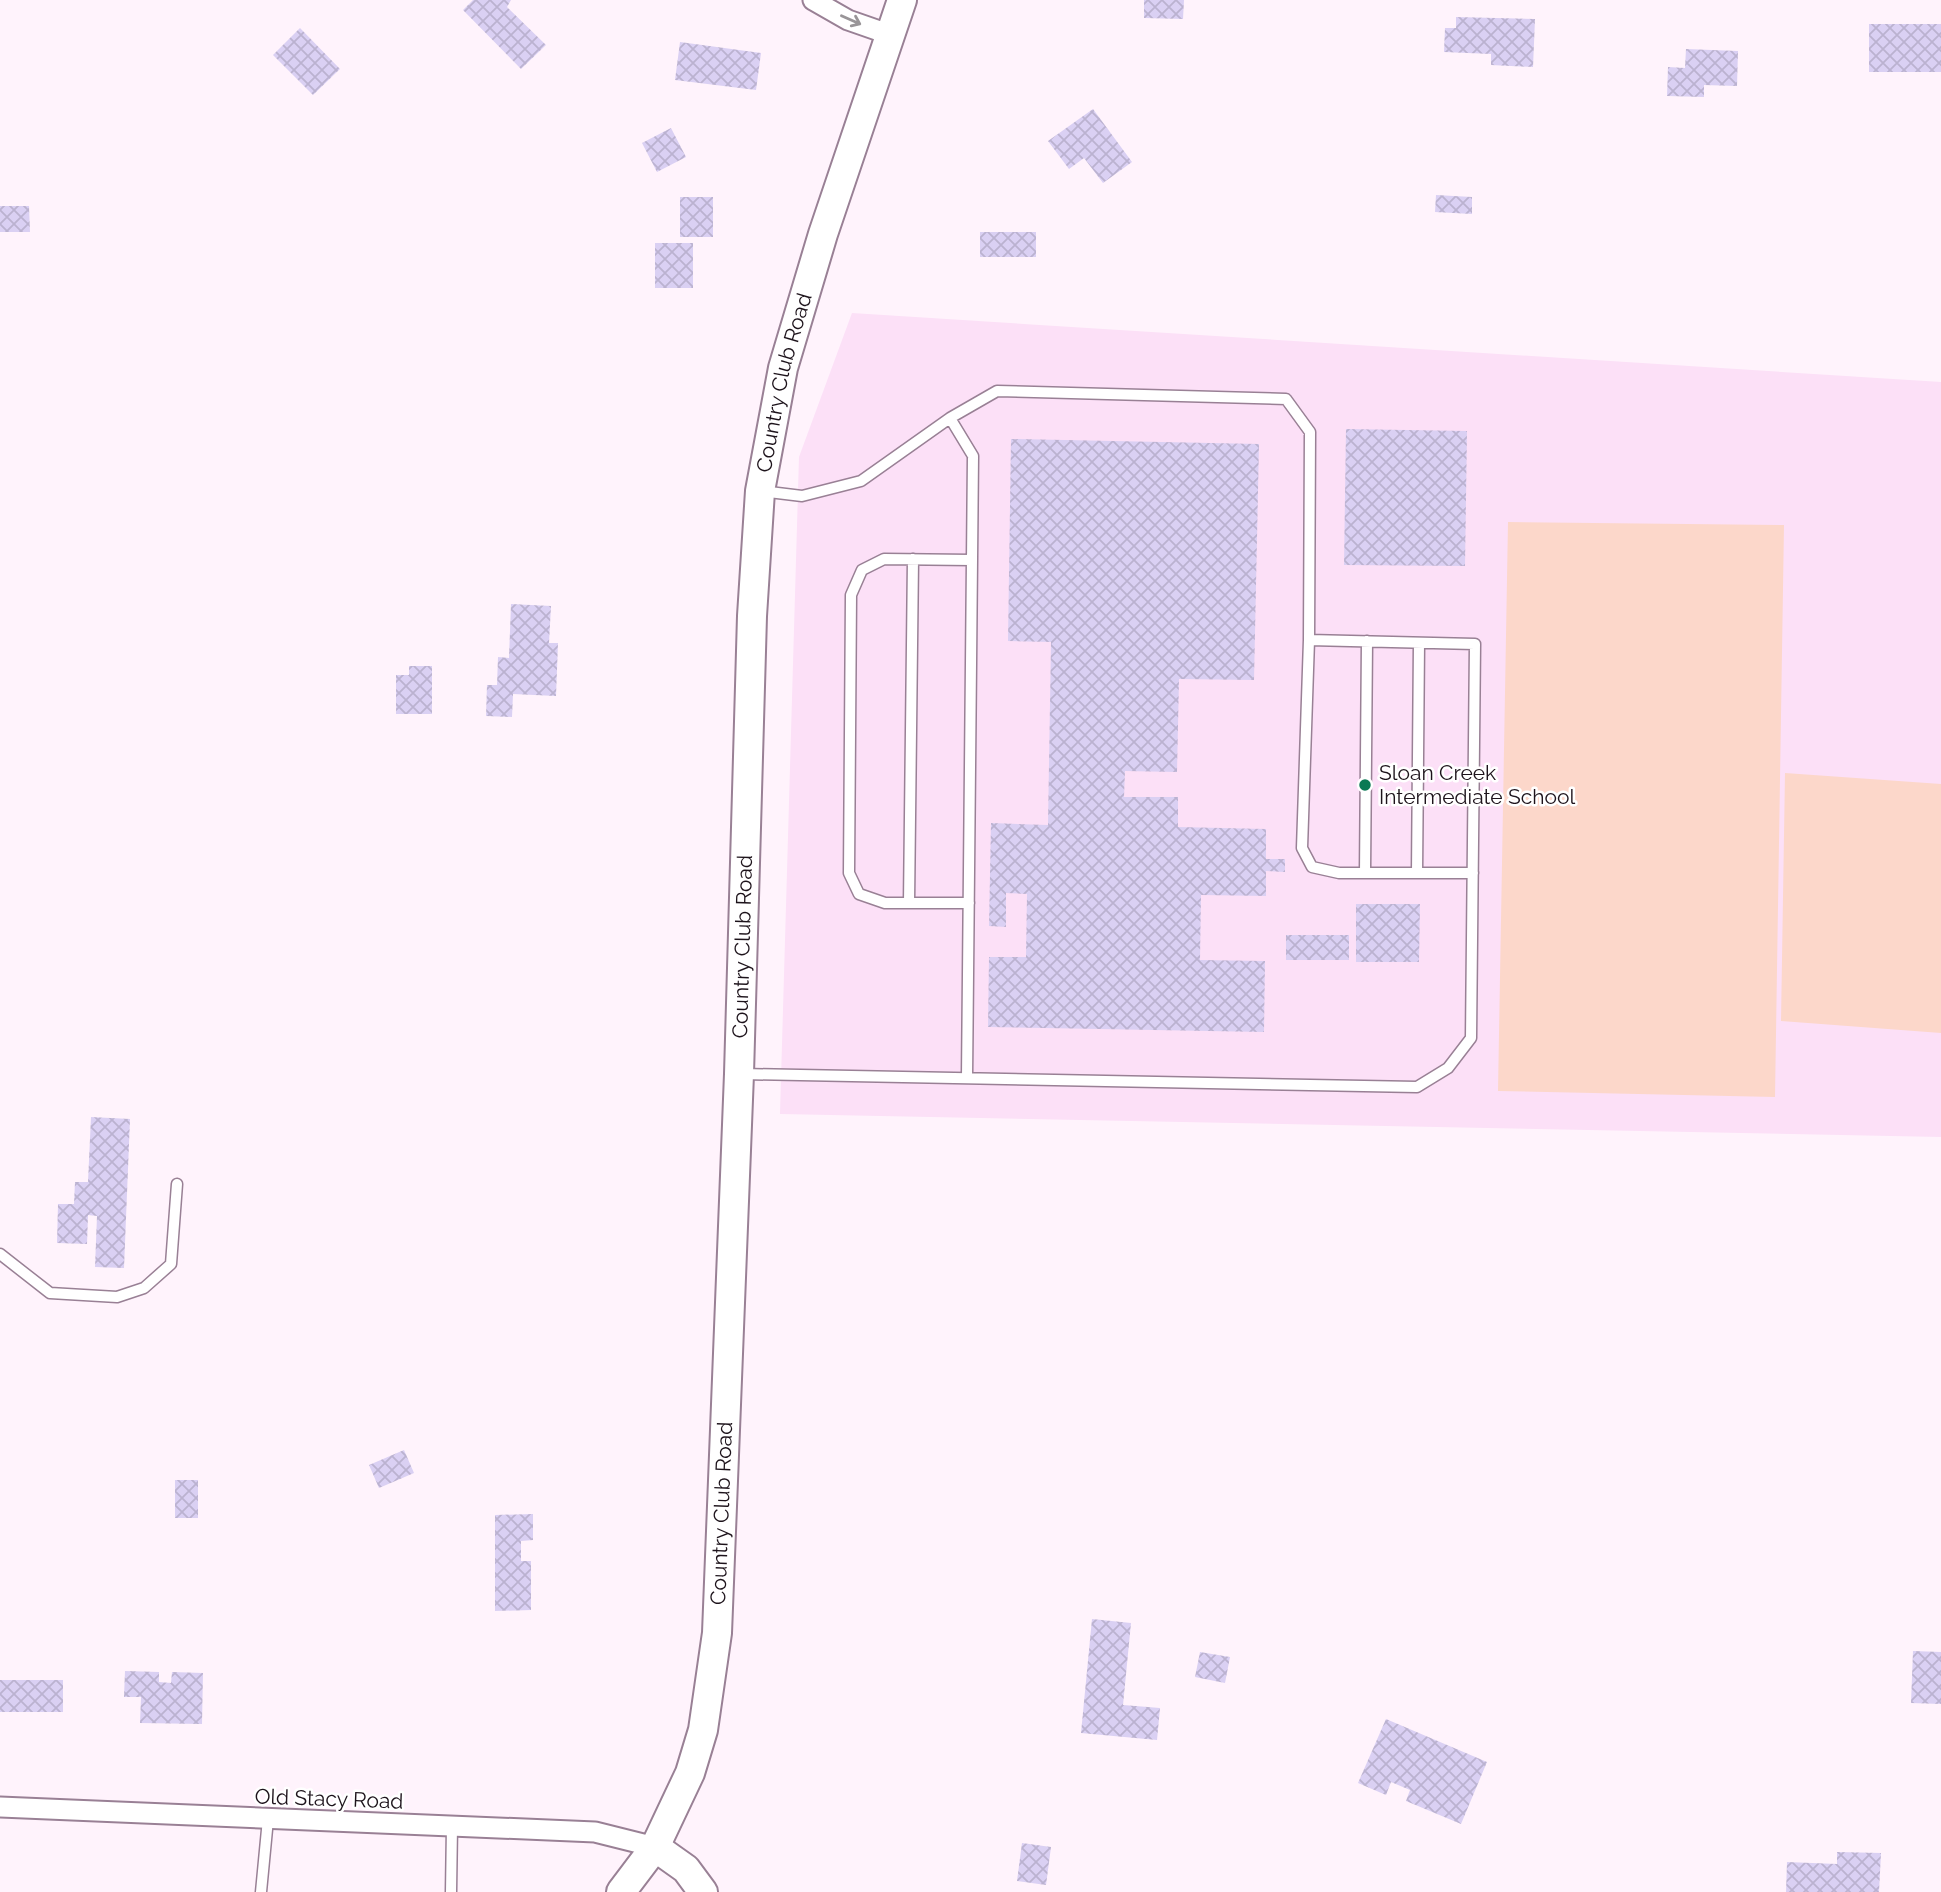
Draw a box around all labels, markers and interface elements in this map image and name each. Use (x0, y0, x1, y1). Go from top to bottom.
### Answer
one-way arrow (840, 14, 861, 27)
street label: Country Club Road (751, 290, 817, 474)
place label: Sloan Creek Intermediate School (1379, 760, 1576, 809)
marker: Sloan Creek Intermediate School (1357, 777, 1373, 793)
street label: Country Club Road (727, 855, 757, 1039)
street label: Country Club Road (705, 1421, 737, 1605)
street label: Old Stacy Road (254, 1783, 404, 1814)

